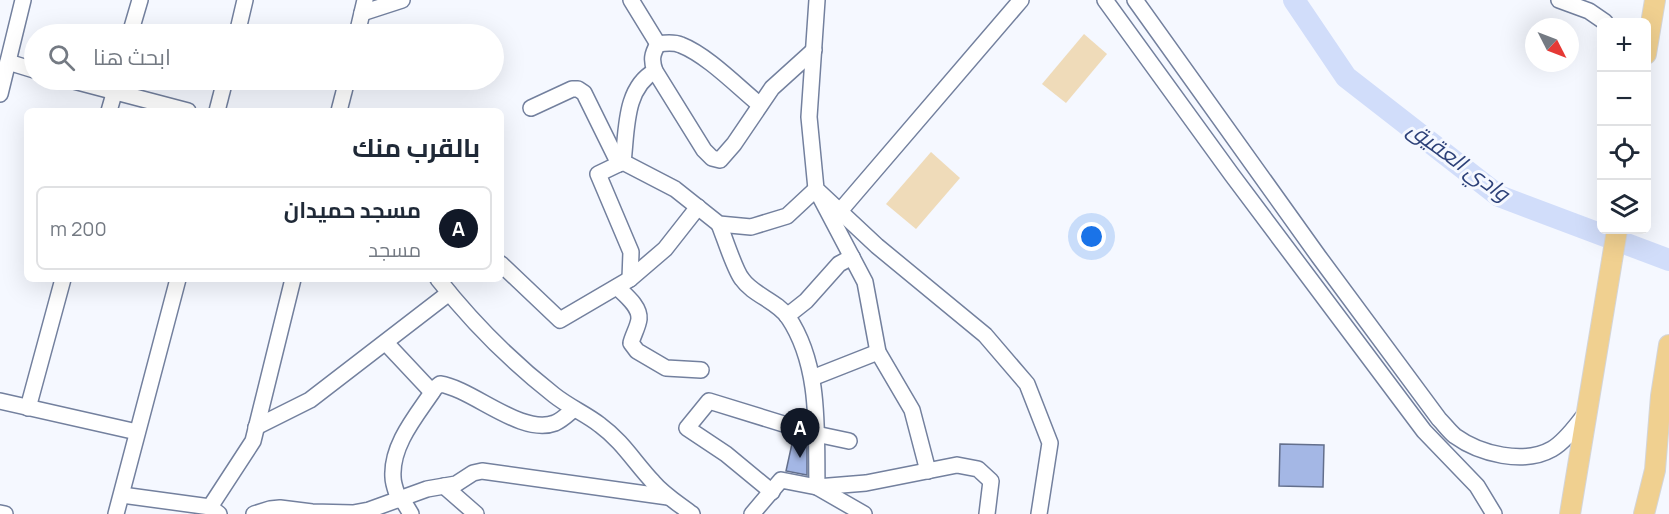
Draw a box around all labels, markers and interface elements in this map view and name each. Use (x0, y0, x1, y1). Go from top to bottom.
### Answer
north arrow (1525, 18, 1579, 72)
map controls (1597, 18, 1651, 234)
button: + (1597, 18, 1651, 72)
search box (24, 24, 504, 90)
icon: search (45, 41, 78, 74)
text: ابحث هنا (93, 42, 171, 72)
button: − (1597, 72, 1651, 126)
water label: وادي العقيق (1400, 114, 1518, 212)
button: locate (1597, 126, 1651, 180)
text: بالقرب منك (352, 129, 480, 165)
button: layers (1597, 180, 1651, 234)
text: مسجد حميدان (284, 195, 421, 225)
text: 200 m (50, 215, 107, 242)
text: A (452, 215, 465, 242)
your location (1077, 222, 1106, 251)
text: مسجد (368, 236, 421, 263)
pin: A (780, 408, 820, 458)

